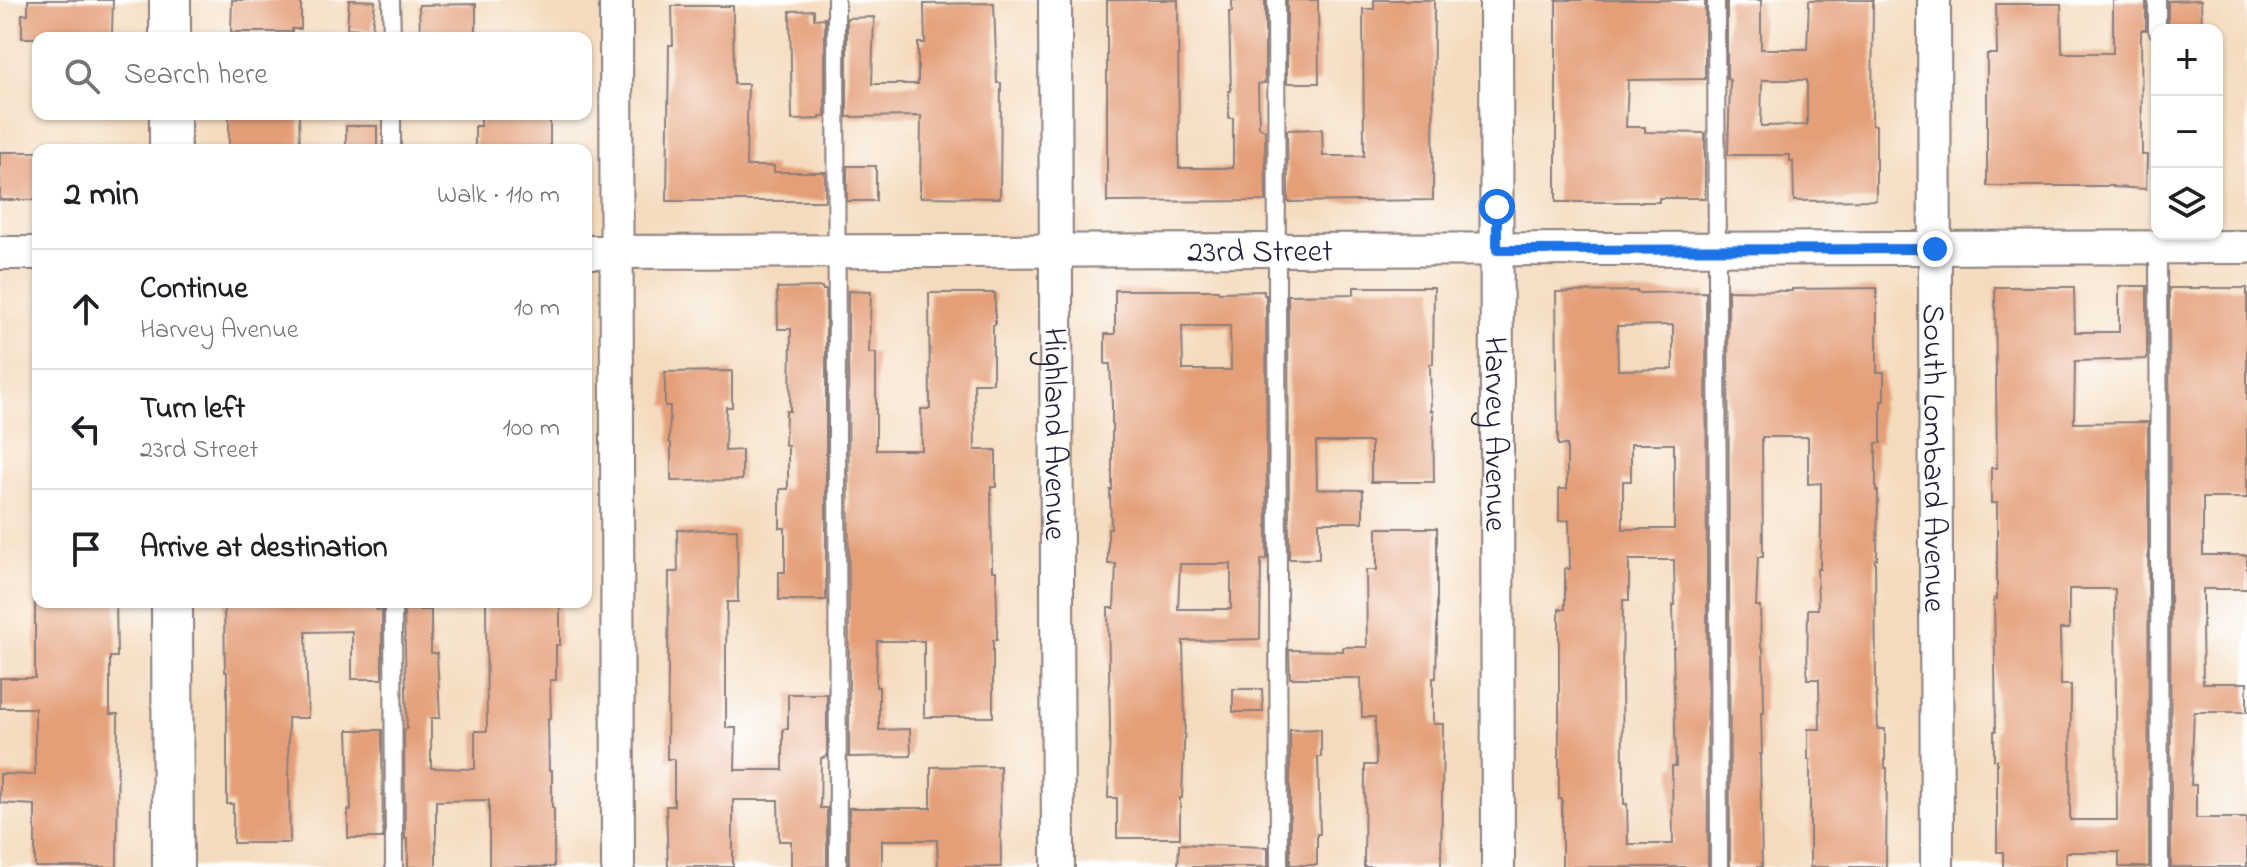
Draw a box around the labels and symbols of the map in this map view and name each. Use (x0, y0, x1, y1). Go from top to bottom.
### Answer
route start (1479, 189, 1515, 225)
street label: 23rd Street (1187, 230, 1333, 277)
route end (1917, 231, 1953, 267)
street label: South Lombard Avenue (1908, 304, 1956, 613)
street label: Highland Avenue (1029, 327, 1077, 541)
street label: Harvey Avenue (1470, 336, 1517, 532)

